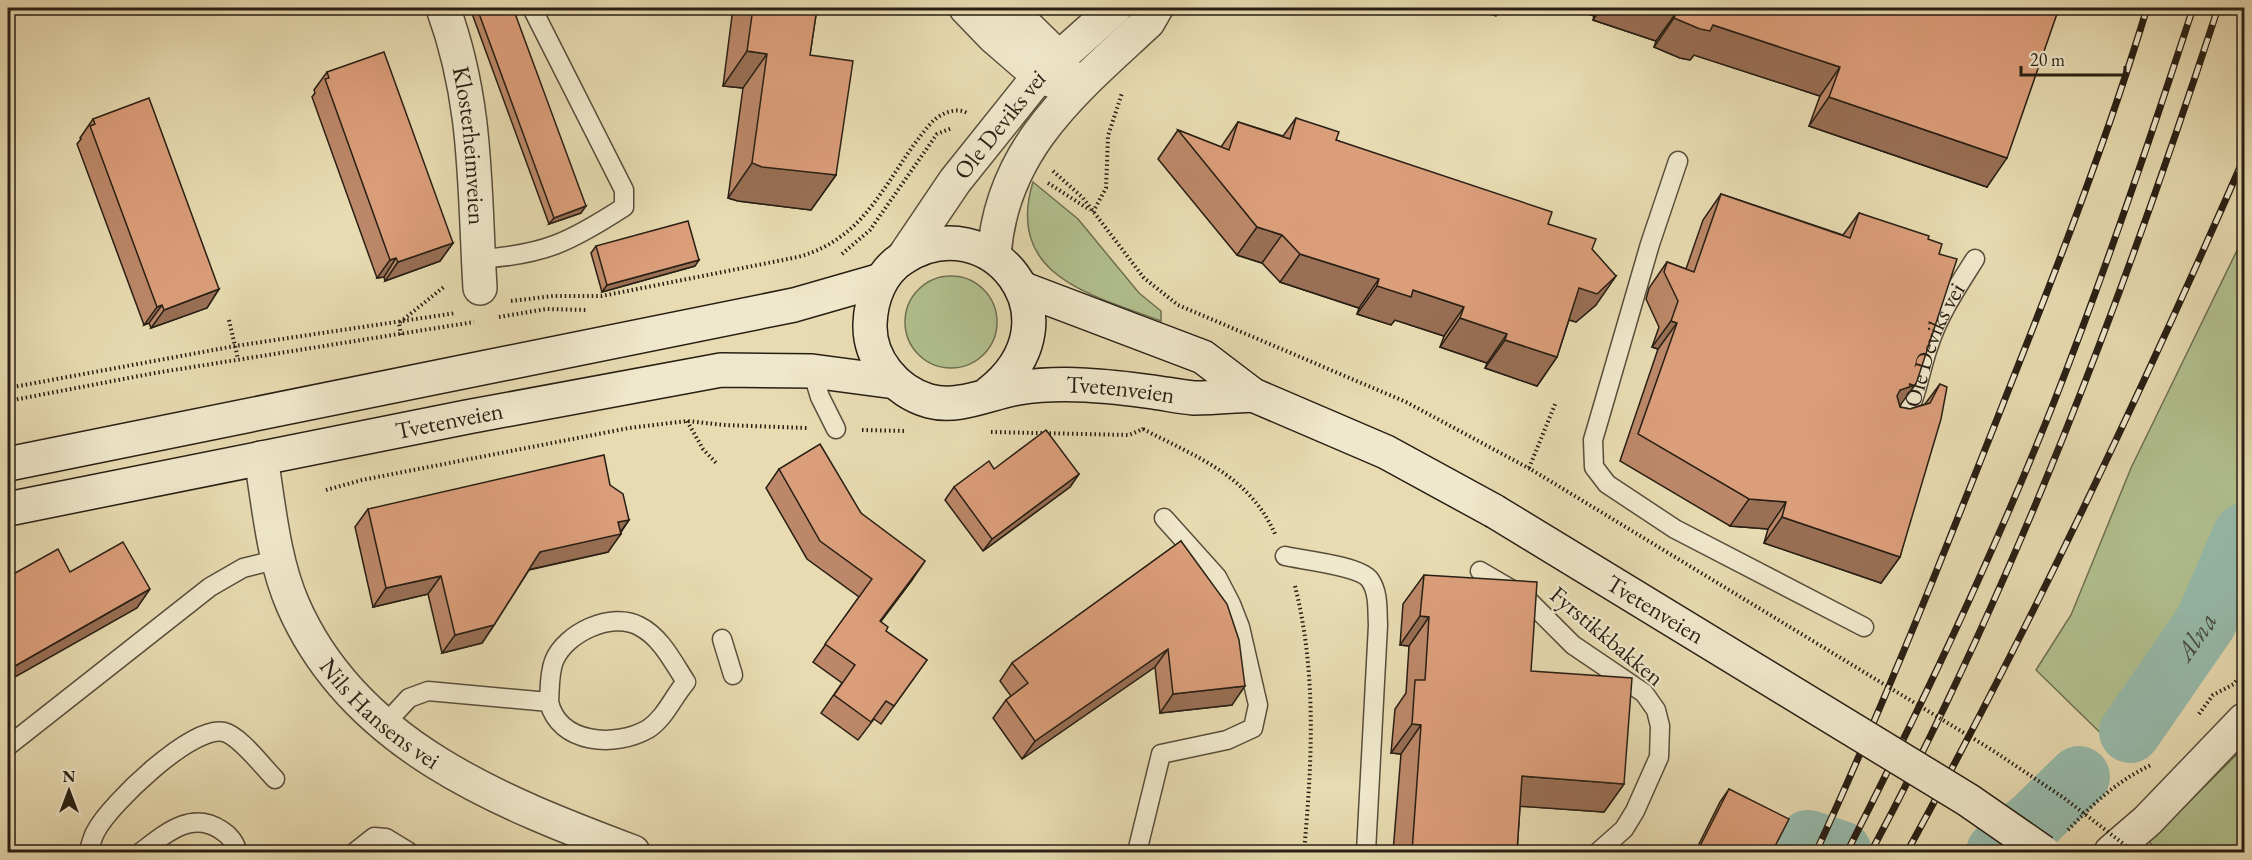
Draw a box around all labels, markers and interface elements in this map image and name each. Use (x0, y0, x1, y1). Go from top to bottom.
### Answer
scale bar (2021, 39, 2124, 77)
text: 20 m (2030, 48, 2065, 71)
street label: Ole Deviks vei (947, 62, 1051, 185)
street label: Klosterheimveien (446, 63, 493, 226)
street label: Ole Deviks vei (1896, 276, 1972, 411)
street label: Tvetenveien (1066, 369, 1178, 410)
street label: Tvetenveien (393, 395, 506, 446)
street label: Tvetenveien (1601, 567, 1711, 651)
street label: Fyrstikkbakken (1544, 579, 1671, 693)
water label: Alna (2166, 608, 2225, 669)
street label: Nils Hansens vei (313, 652, 446, 776)
north arrow (39, 761, 99, 821)
text: N (63, 766, 76, 787)

